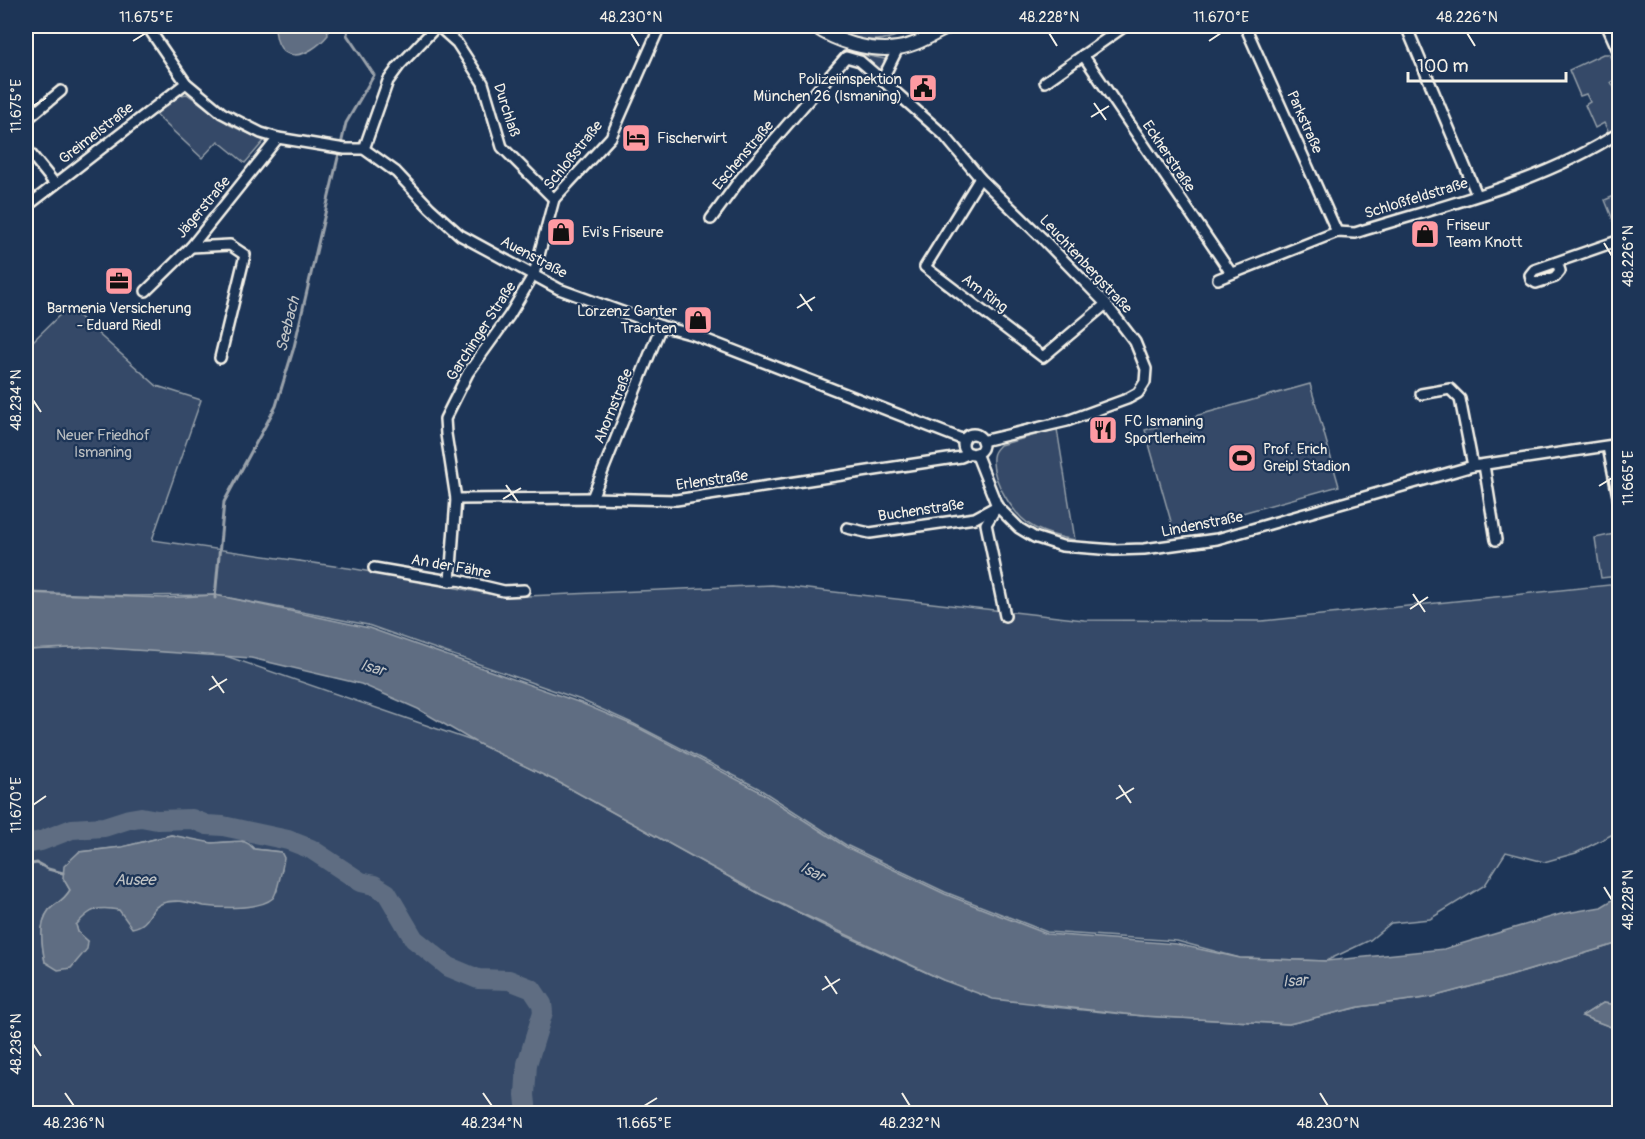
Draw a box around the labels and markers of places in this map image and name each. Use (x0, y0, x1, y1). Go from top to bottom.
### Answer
place label: Polizeiinspektion München 26 (Ismaning) (753, 70, 902, 106)
public building icon: Polizeiinspektion München 26 (Ismaning) (907, 72, 939, 104)
hotel icon: Fischerwirt (620, 122, 652, 154)
place label: Fischerwirt (657, 129, 728, 148)
shop icon: Evi's Friseure (545, 216, 577, 248)
place label: Friseur Team Knott (1446, 216, 1523, 252)
shop icon: Friseur Team Knott (1409, 218, 1441, 250)
place label: Evi's Friseure (582, 223, 664, 242)
office icon: Barmenia Versicherung - Eduard Riedl (103, 265, 135, 297)
place label: Barmenia Versicherung - Eduard Riedl (47, 299, 191, 335)
place label: Lorzenz Ganter Trachten (577, 302, 678, 338)
shop icon: Lorzenz Ganter Trachten (682, 304, 714, 336)
place label: FC Ismaning Sportlerheim (1124, 412, 1206, 448)
restaurant icon: FC Ismaning Sportlerheim (1087, 414, 1119, 446)
place label: Prof. Erich Greipl Stadion (1263, 440, 1350, 476)
sports icon: Prof. Erich Greipl Stadion (1226, 442, 1258, 474)

